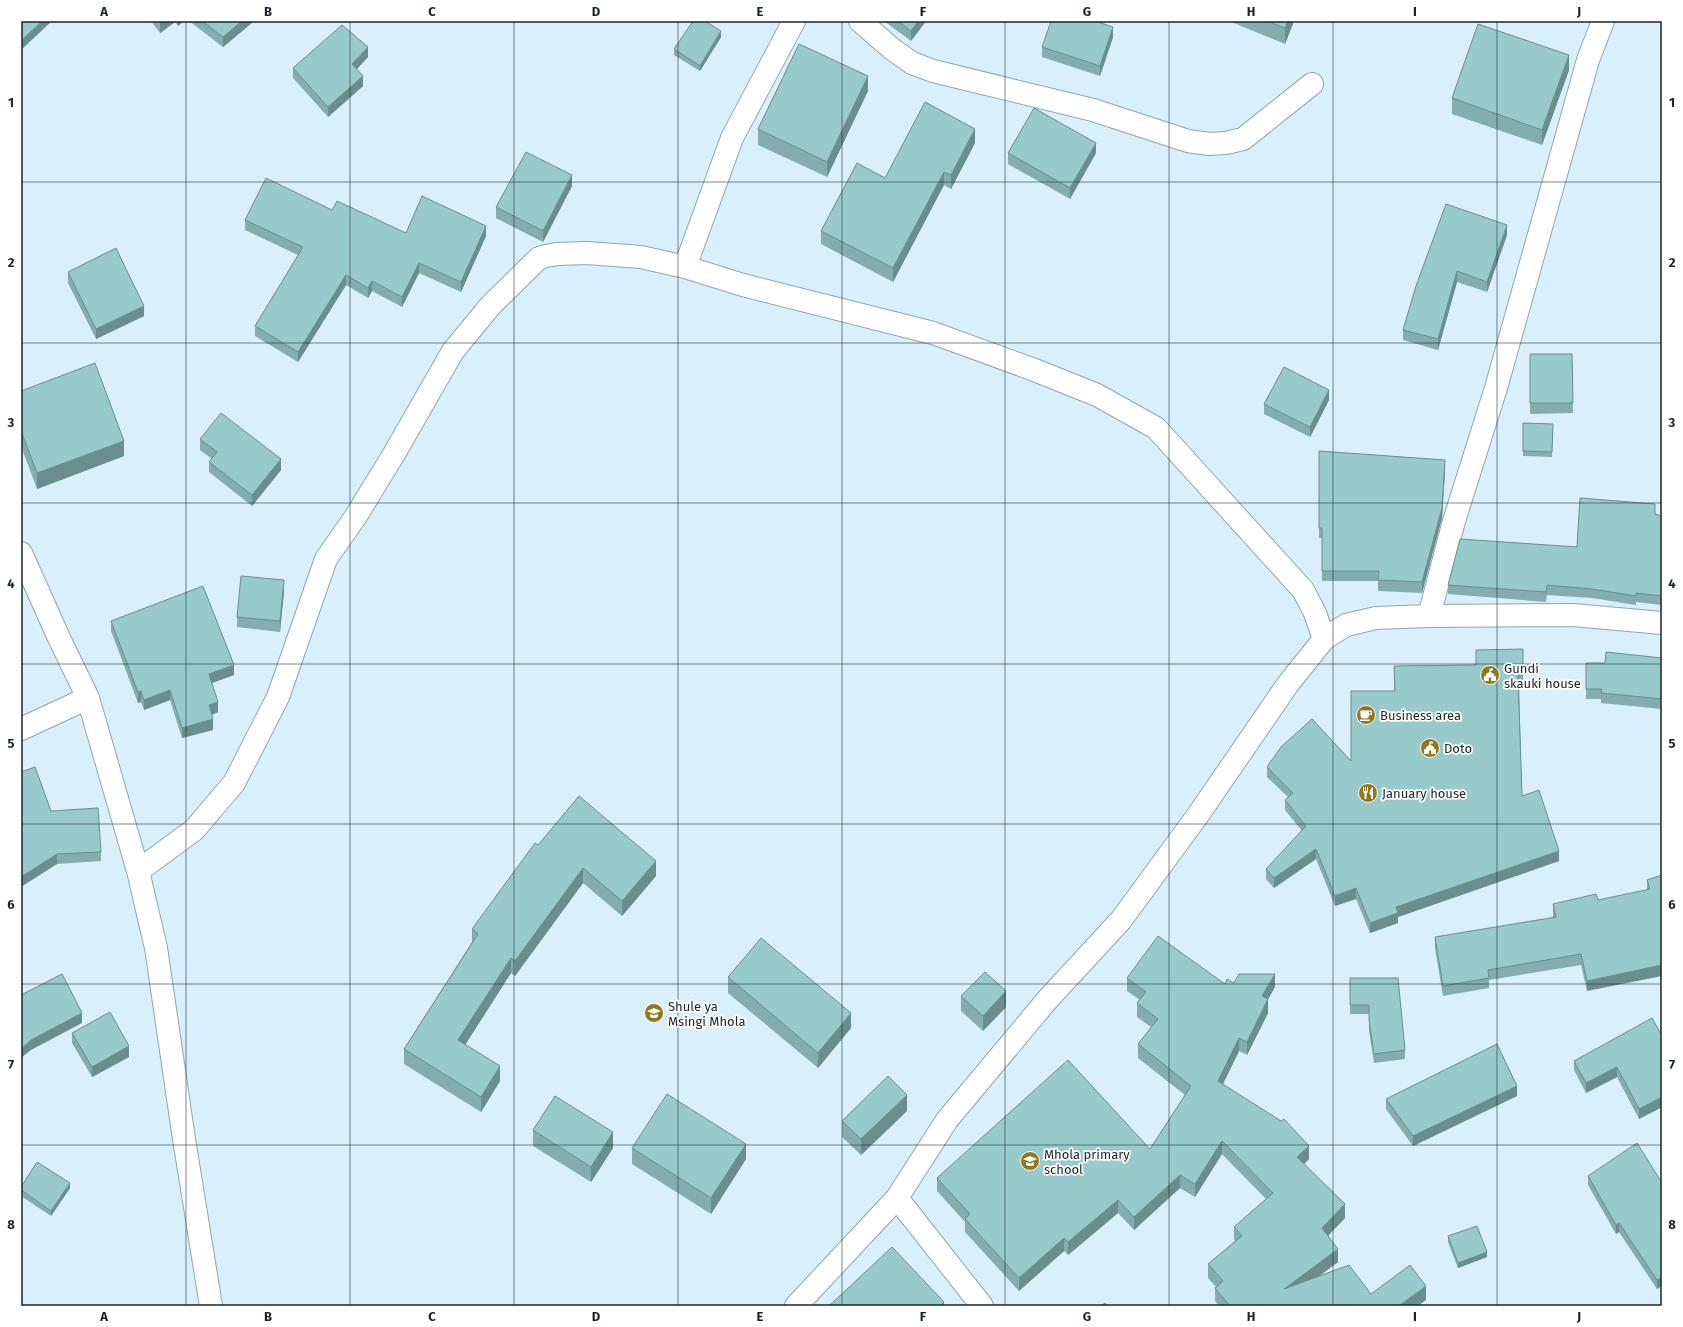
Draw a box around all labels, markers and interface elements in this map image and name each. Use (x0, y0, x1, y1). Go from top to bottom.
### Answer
text: A (99, 4, 108, 19)
text: B (264, 4, 272, 19)
text: C (428, 4, 436, 19)
text: D (592, 4, 601, 19)
text: E (757, 4, 764, 19)
text: F (920, 4, 927, 19)
text: G (1083, 4, 1091, 19)
text: H (1247, 4, 1255, 19)
text: I (1413, 4, 1417, 19)
text: J (1576, 4, 1581, 19)
text: 1 (8, 95, 14, 110)
text: 1 (1669, 95, 1675, 110)
text: 2 (8, 255, 15, 270)
text: 2 (1669, 255, 1676, 270)
text: 3 (7, 415, 15, 430)
text: 3 (1668, 415, 1676, 430)
text: 4 (7, 576, 15, 591)
text: 4 (1668, 576, 1676, 591)
place label: Gundi skauki house (1504, 661, 1581, 691)
public building icon: Gundi skauki house (1479, 664, 1501, 686)
cafe icon: Business area (1355, 704, 1377, 726)
place label: Business area (1380, 708, 1461, 723)
text: 5 (8, 736, 15, 751)
text: 5 (1669, 736, 1676, 751)
public building icon: Doto (1419, 737, 1441, 759)
place label: Doto (1444, 741, 1472, 756)
restaurant icon: January house (1357, 782, 1379, 804)
place label: January house (1382, 786, 1466, 801)
text: 6 (7, 897, 15, 912)
text: 6 (1668, 897, 1676, 912)
place label: Shule ya Msingi Mhola (668, 999, 745, 1029)
school or university icon: Shule ya Msingi Mhola (643, 1002, 665, 1024)
text: 7 (8, 1057, 14, 1072)
text: 7 (1669, 1057, 1675, 1072)
place label: Mhola primary school (1044, 1147, 1130, 1177)
school or university icon: Mhola primary school (1019, 1150, 1041, 1172)
text: 8 (7, 1217, 15, 1232)
text: 8 (1668, 1217, 1676, 1232)
text: A (99, 1309, 108, 1324)
text: B (264, 1309, 272, 1324)
text: C (428, 1309, 436, 1324)
text: D (592, 1309, 601, 1324)
text: E (757, 1309, 764, 1324)
text: F (920, 1309, 927, 1324)
text: G (1083, 1309, 1091, 1324)
text: H (1247, 1309, 1255, 1324)
text: I (1413, 1309, 1417, 1324)
text: J (1576, 1309, 1581, 1324)

